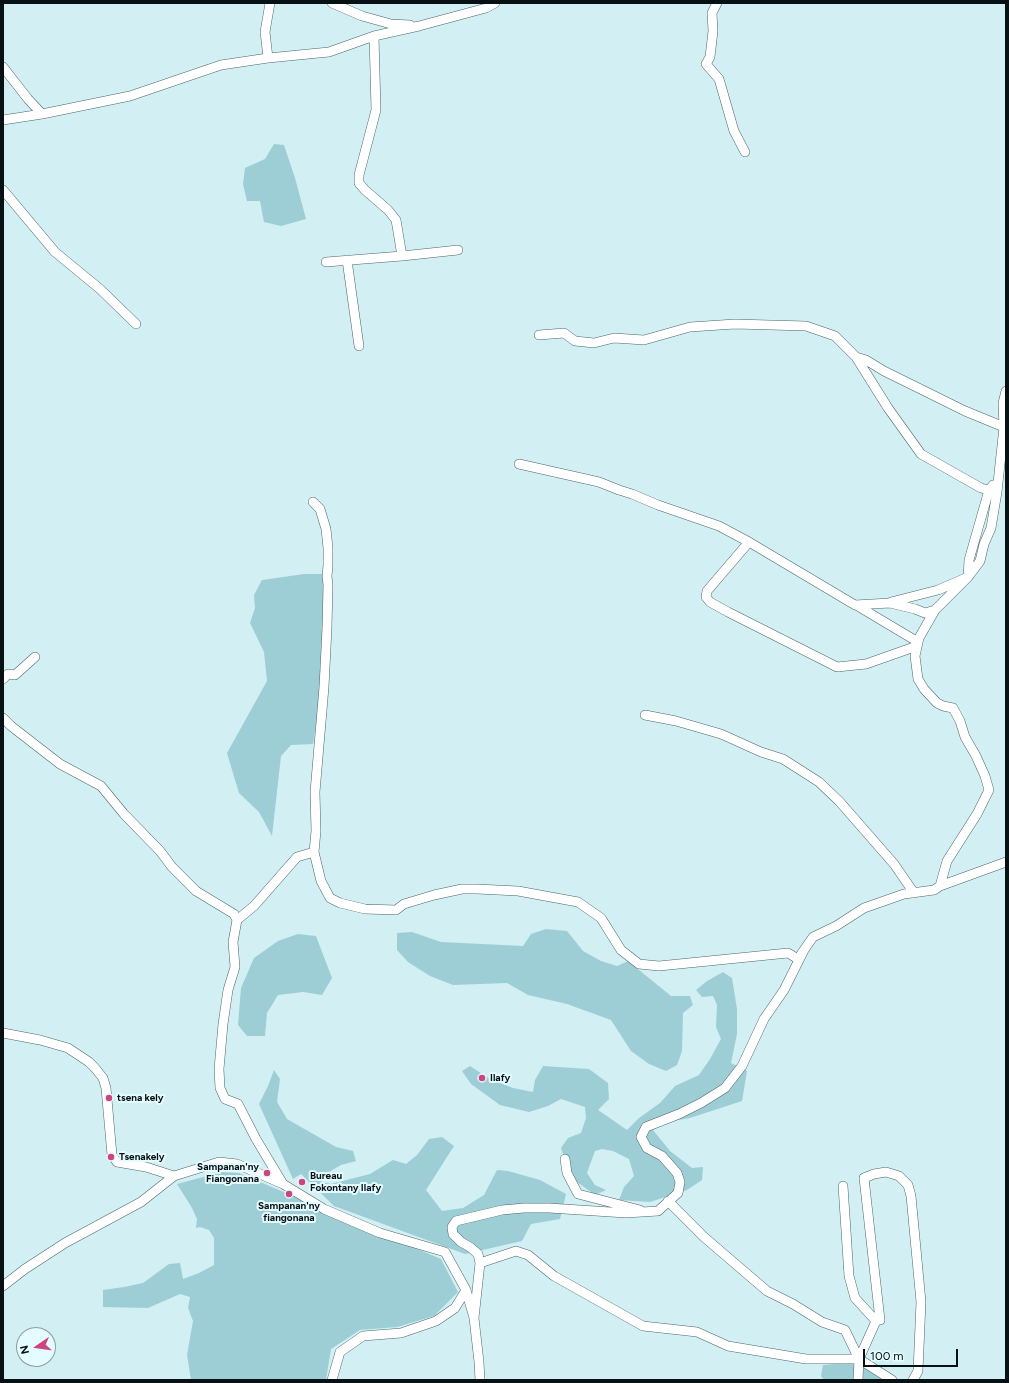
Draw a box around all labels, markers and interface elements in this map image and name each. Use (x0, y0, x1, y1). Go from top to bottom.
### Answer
place label: Ilafy (490, 1072, 510, 1084)
marker: Ilafy (477, 1073, 487, 1083)
place label: tsena kely (117, 1092, 163, 1104)
marker: tsena kely (104, 1093, 114, 1103)
place label: Tsenakely (119, 1151, 165, 1163)
marker: Tsenakely (106, 1152, 116, 1162)
place label: Sampanan'ny Fiangonana (197, 1161, 259, 1184)
marker: Sampanan'ny Fiangonana (262, 1168, 272, 1178)
place label: Bureau Fokontany Ilafy (310, 1170, 381, 1194)
marker: Bureau Fokontany Ilafy (297, 1177, 307, 1187)
marker: Sampanan'ny fiangonana (284, 1189, 294, 1199)
place label: Sampanan'ny fiangonana (258, 1200, 320, 1224)
north arrow (16, 1327, 56, 1367)
scale bar (865, 1341, 960, 1367)
text: N (18, 1344, 32, 1355)
text: 100 m (870, 1349, 904, 1363)

